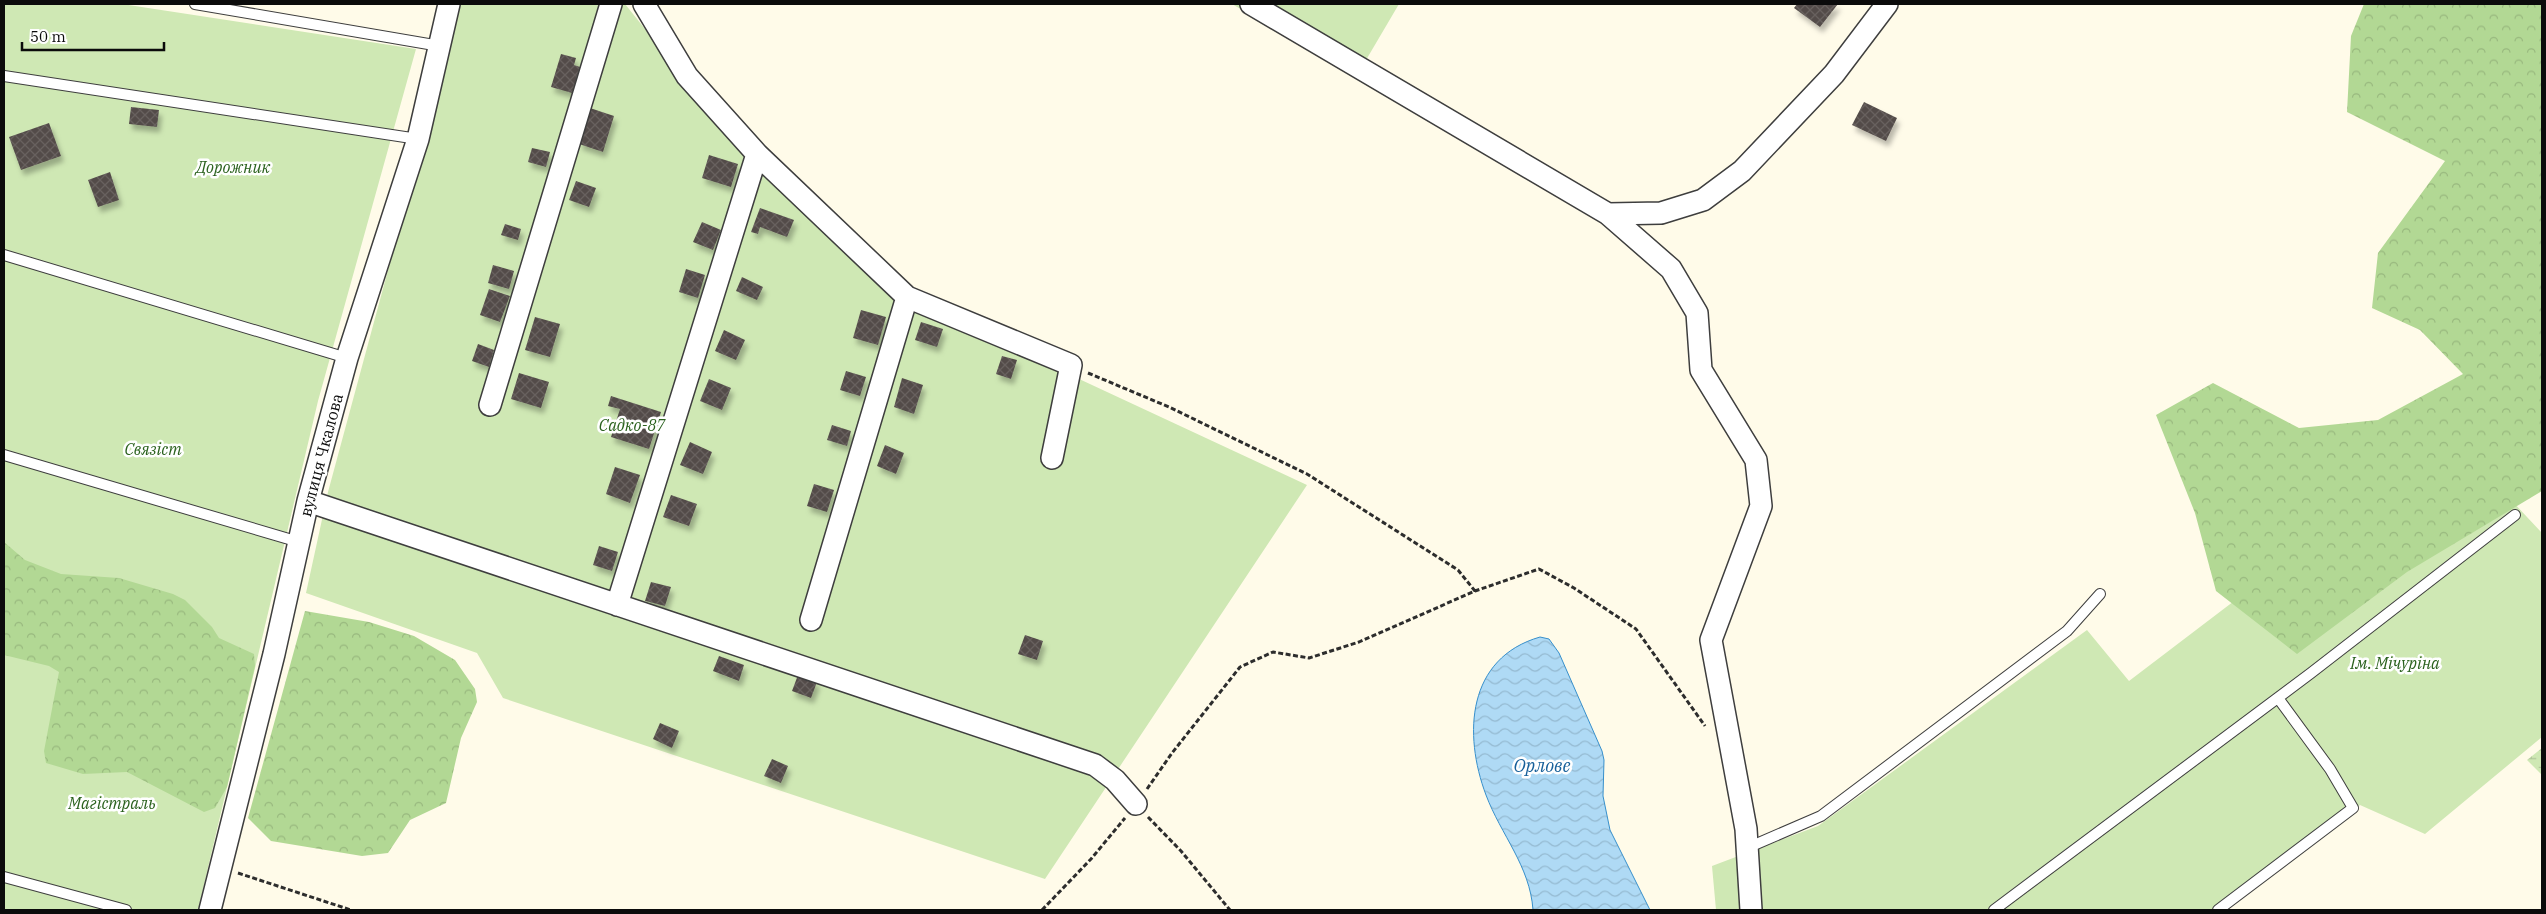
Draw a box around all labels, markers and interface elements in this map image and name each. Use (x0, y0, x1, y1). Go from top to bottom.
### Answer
scale bar (22, 20, 165, 52)
text: 50 m (30, 27, 66, 46)
park label: Дорожник (194, 157, 271, 177)
street label: вулиця Чкалова (295, 391, 347, 519)
park label: Садко-87 (599, 415, 666, 435)
park label: Связіст (124, 439, 182, 459)
park label: Ім. Мічуріна (2349, 653, 2440, 673)
water label: Орлове (1513, 754, 1571, 777)
park label: Магістраль (67, 793, 156, 813)

